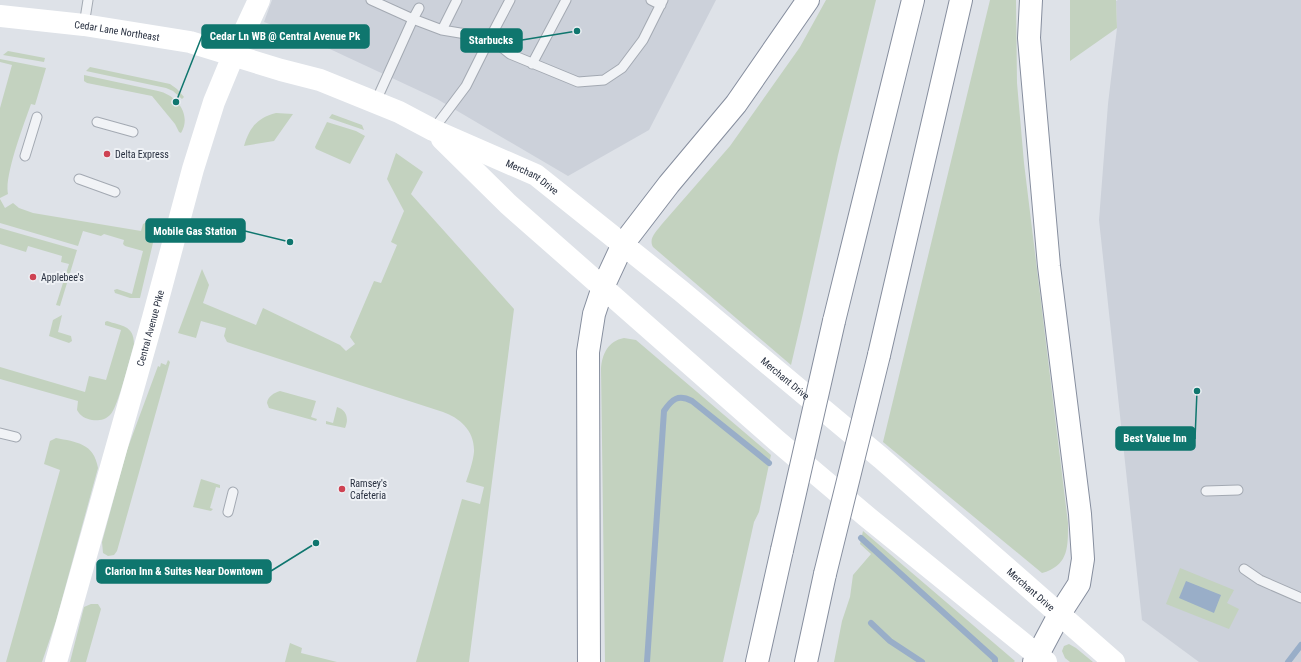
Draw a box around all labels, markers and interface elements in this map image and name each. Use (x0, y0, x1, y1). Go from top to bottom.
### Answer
street label: Cedar Lane Northeast (74, 19, 160, 43)
callout: Cedar Ln WB @ Central Avenue Pk (202, 25, 369, 48)
callout: Starbucks (461, 29, 522, 52)
text: Cedar Ln WB @ Central Avenue Pk (210, 30, 361, 43)
text: Starbucks (469, 34, 513, 47)
marker: Delta Express (102, 149, 112, 159)
place label: Delta Express (115, 149, 169, 160)
street label: Merchant Drive (504, 158, 561, 197)
callout: Mobile Gas Station (146, 219, 245, 242)
text: Mobile Gas Station (153, 225, 237, 238)
marker: Applebee's (28, 272, 38, 282)
place label: Applebee's (41, 272, 84, 283)
street label: Central Avenue Pike (135, 289, 166, 367)
street label: Merchant Drive (759, 355, 812, 402)
callout: Best Value Inn (1116, 427, 1195, 450)
text: Best Value Inn (1123, 432, 1187, 445)
place label: Ramsey's Cafeteria (350, 478, 387, 501)
marker: Ramsey's Cafeteria (337, 484, 347, 494)
callout: Clarion Inn & Suites Near Downtown (97, 560, 271, 583)
text: Clarion Inn & Suites Near Downtown (105, 565, 263, 578)
street label: Merchant Drive (1005, 566, 1057, 614)

